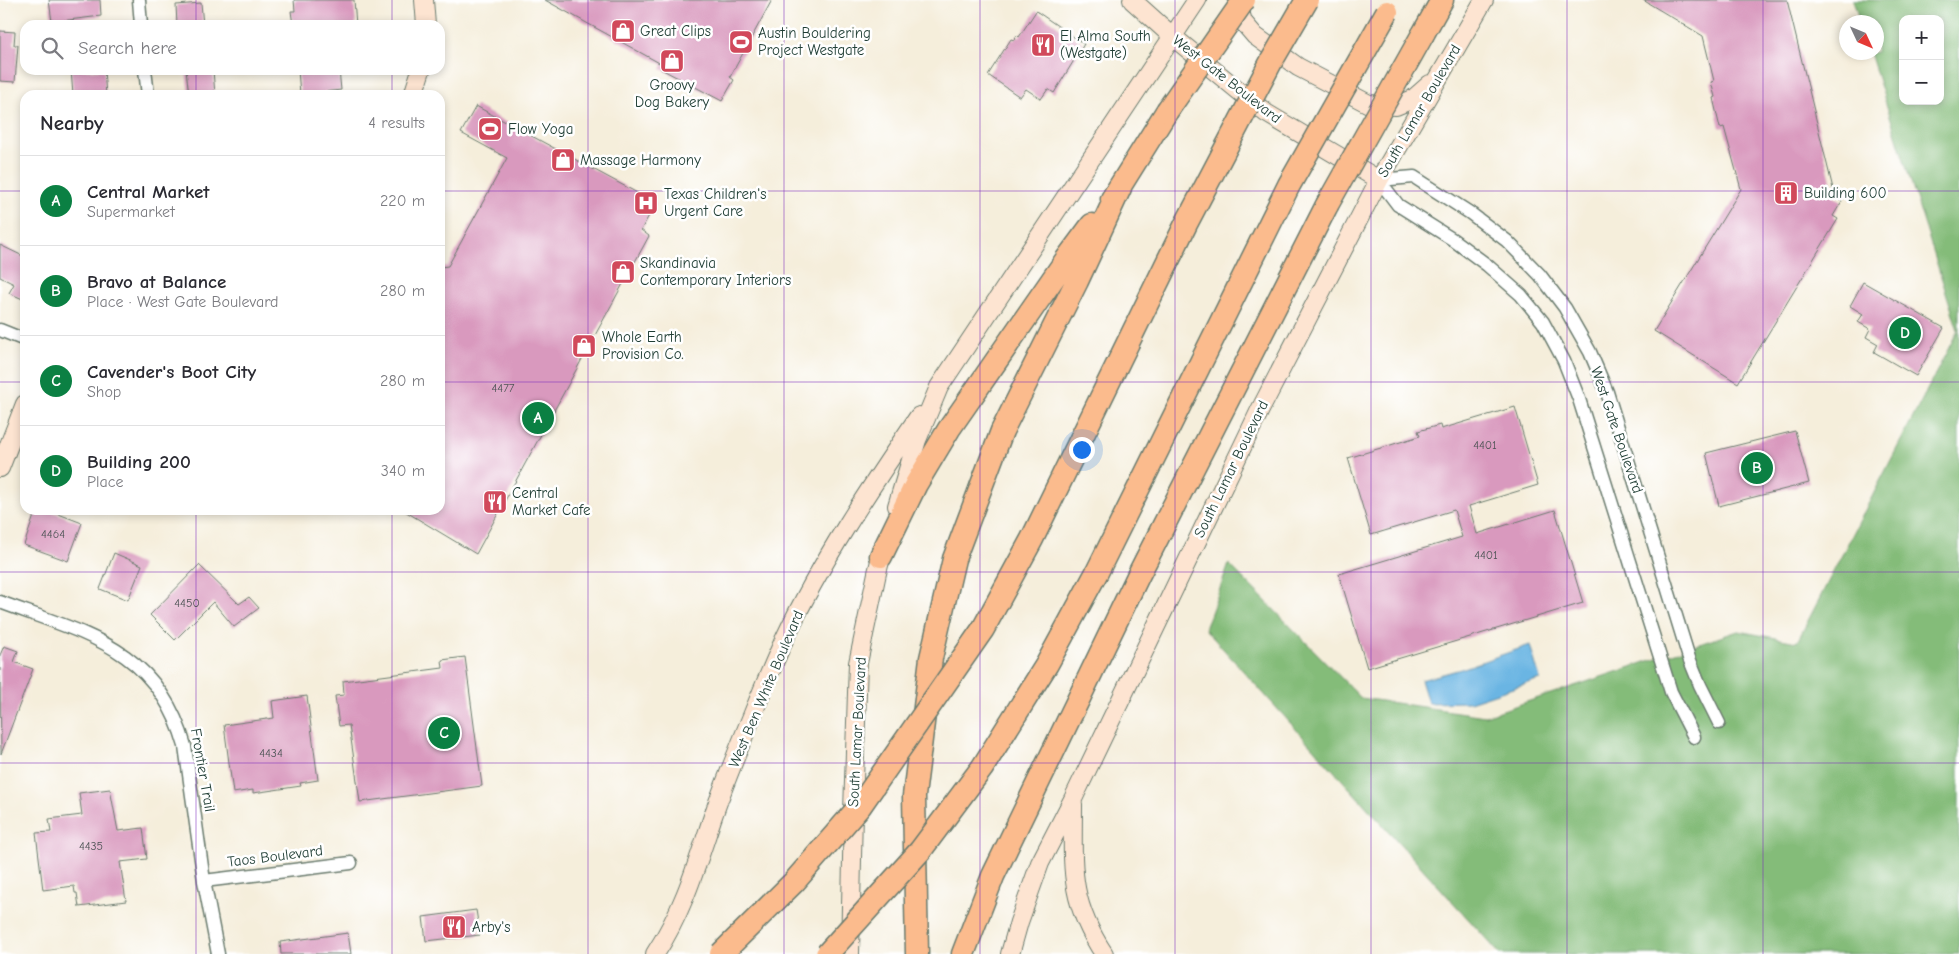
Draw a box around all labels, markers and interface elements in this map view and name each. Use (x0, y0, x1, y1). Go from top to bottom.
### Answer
north arrow (1839, 15, 1884, 60)
map controls (1899, 15, 1944, 105)
button: + (1899, 15, 1944, 60)
shop icon: Great Clips (610, 18, 636, 44)
search box (20, 20, 445, 75)
place label: Great Clips (640, 22, 711, 40)
place label: Austin Bouldering Project Westgate (758, 24, 871, 59)
place label: El Alma South (Westgate) (1060, 27, 1151, 62)
sports icon: Austin Bouldering Project Westgate (728, 29, 754, 55)
street label: West Gate Boulevard (1169, 31, 1285, 127)
restaurant icon: El Alma South (Westgate) (1030, 32, 1056, 58)
icon: search (38, 34, 66, 62)
text: Search here (78, 37, 177, 59)
street label: South Lamar Boulevard (1374, 41, 1464, 181)
shop icon: Groovy Dog Bakery (659, 48, 685, 74)
button: − (1899, 60, 1944, 105)
place label: Groovy Dog Bakery (635, 76, 710, 111)
text: Nearby (40, 111, 104, 135)
text: 4 results (368, 114, 425, 132)
sports icon: Flow Yoga (477, 116, 503, 142)
place label: Flow Yoga (508, 120, 573, 138)
shop icon: Massage Harmony (550, 147, 576, 173)
place label: Massage Harmony (580, 151, 701, 169)
building icon: Building 600 (1773, 180, 1799, 206)
text: Central Market (87, 181, 209, 203)
place label: Building 600 (1804, 184, 1887, 202)
place label: Texas Children's Urgent Care (664, 185, 766, 220)
hospital icon: Texas Children's Urgent Care (633, 190, 659, 216)
text: A (52, 192, 60, 210)
text: 220 m (380, 192, 425, 210)
text: Supermarket (87, 203, 175, 221)
place label: Skandinavia Contemporary Interiors (640, 254, 791, 289)
shop icon: Skandinavia Contemporary Interiors (610, 259, 636, 285)
text: Bravo at Balance (87, 271, 226, 293)
text: B (51, 282, 61, 300)
text: 280 m (380, 282, 425, 300)
text: Place · West Gate Boulevard (87, 293, 279, 311)
pin: D (1889, 314, 1921, 352)
place label: Whole Earth Provision Co. (602, 328, 684, 363)
shop icon: Whole Earth Provision Co. (571, 333, 597, 359)
text: Cavender's Boot City (87, 361, 256, 383)
street label: West Gate Boulevard (1587, 364, 1647, 496)
text: C (51, 372, 61, 390)
text: 280 m (380, 372, 425, 390)
house number: 4477 (492, 381, 515, 395)
text: Shop (87, 383, 121, 401)
street label: South Lamar Boulevard (1190, 398, 1272, 540)
pin: A (522, 399, 554, 437)
your location (1069, 437, 1095, 463)
house number: 4401 (1473, 438, 1497, 452)
pin: B (1741, 449, 1773, 487)
text: Building 200 (87, 451, 191, 473)
text: D (51, 462, 61, 480)
text: 340 m (381, 462, 425, 480)
text: Place (87, 473, 123, 491)
place label: Central Market Cafe (512, 484, 591, 519)
restaurant icon: Central Market Cafe (482, 489, 508, 515)
house number: 4464 (41, 527, 65, 541)
house number: 4401 (1474, 548, 1498, 562)
house number: 4450 (174, 596, 200, 610)
street label: West Ben White Boulevard (725, 608, 807, 770)
street label: South Lamar Boulevard (844, 657, 870, 807)
pin: C (428, 714, 460, 752)
street label: Frontier Trail (187, 727, 219, 813)
house number: 4434 (259, 746, 283, 760)
house number: 4435 (79, 839, 103, 853)
street label: Taos Boulevard (226, 841, 324, 871)
restaurant icon: Arby's (441, 914, 467, 940)
place label: Arby's (472, 918, 511, 936)

